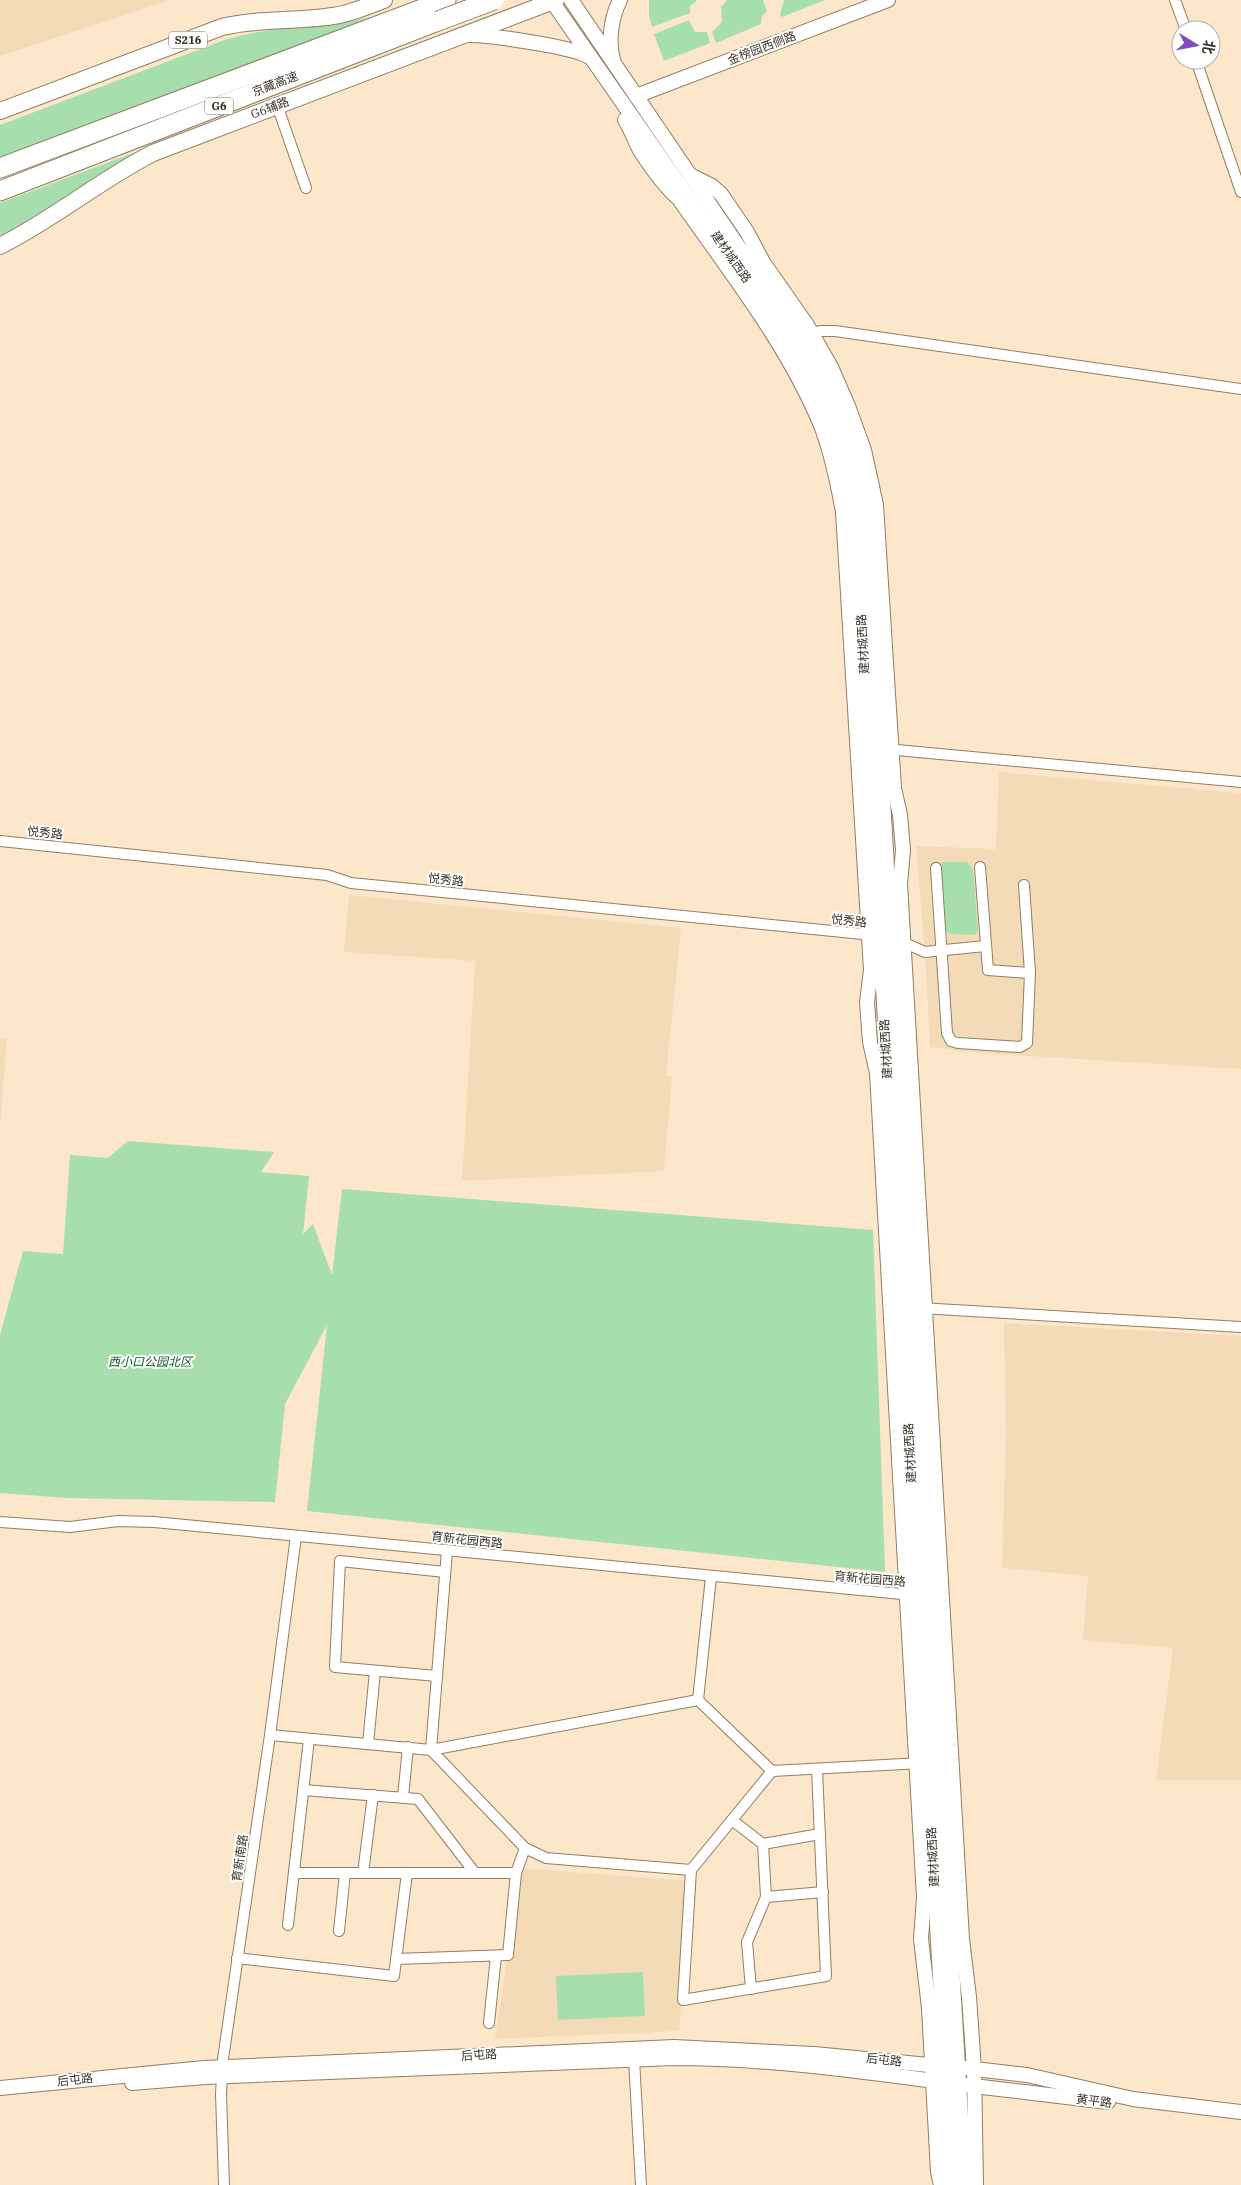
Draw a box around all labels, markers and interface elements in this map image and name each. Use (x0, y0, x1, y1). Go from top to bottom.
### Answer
north arrow (1171, 20, 1221, 70)
street label: 金榜园西侧路 (726, 28, 798, 67)
road number: S216 (169, 32, 207, 48)
text: 北 (1199, 39, 1219, 56)
street label: 京藏高速 (250, 68, 300, 99)
street label: G6辅路 (249, 93, 291, 122)
road number: G6 (205, 98, 233, 114)
street label: 建材城西路 (708, 228, 755, 286)
street label: 建材城西路 (853, 614, 872, 674)
street label: 悦秀路 (26, 823, 64, 842)
street label: 悦秀路 (427, 870, 465, 889)
street label: 悦秀路 (830, 911, 868, 930)
street label: 建材城西路 (876, 1019, 895, 1079)
park label: 西小口公园北区 (108, 1354, 194, 1369)
street label: 建材城西路 (900, 1423, 919, 1483)
street label: 育新花园西路 (430, 1528, 504, 1551)
street label: 育新花园西路 (834, 1568, 907, 1589)
street label: 建材城西路 (923, 1827, 942, 1887)
street label: 育新南路 (229, 1833, 250, 1883)
street label: 后屯路 (461, 2046, 497, 2063)
street label: 后屯路 (865, 2050, 903, 2069)
street label: 后屯路 (56, 2070, 94, 2089)
street label: 黄平路 (1075, 2091, 1113, 2110)

